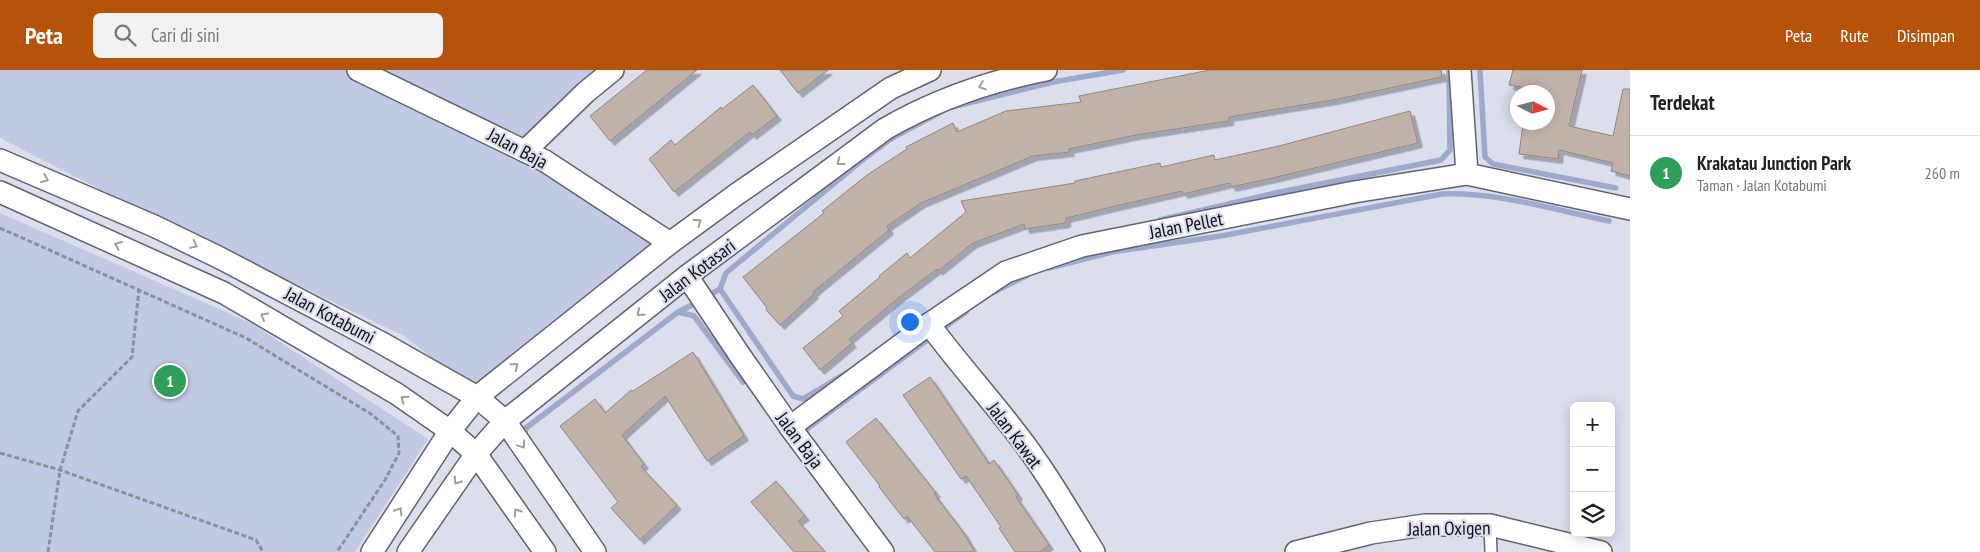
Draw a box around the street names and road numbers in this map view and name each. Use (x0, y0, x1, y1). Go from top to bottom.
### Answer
street label: Jalan Baja (483, 122, 552, 174)
street label: Jalan Pellet (1146, 206, 1226, 244)
street label: Jalan Kotasari (653, 233, 740, 307)
street label: Jalan Kotabumi (280, 281, 379, 349)
street label: Jalan Kawat (982, 396, 1048, 474)
street label: Jalan Baja (770, 406, 829, 473)
street label: Jalan Oxigen (1406, 515, 1491, 541)

